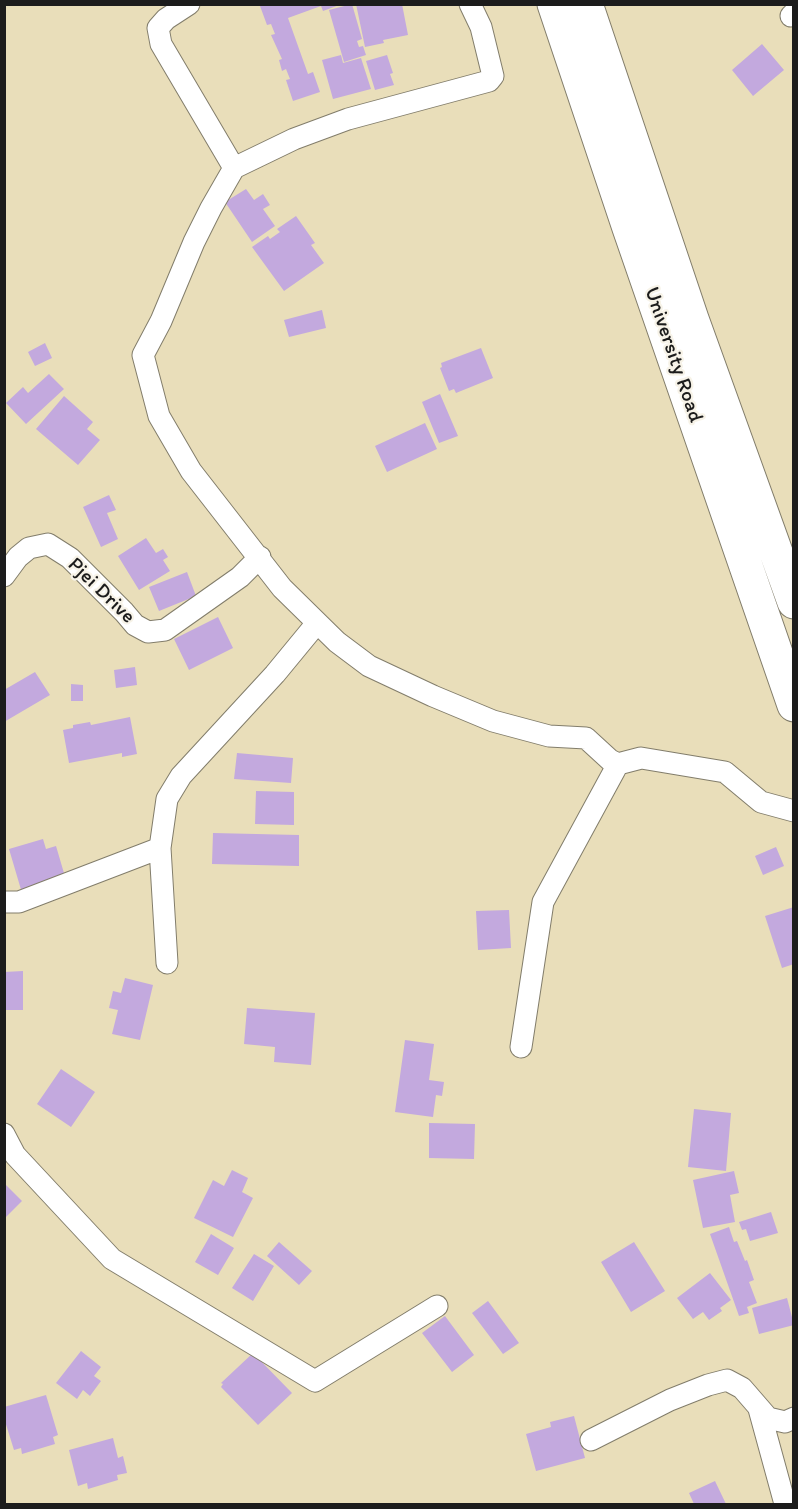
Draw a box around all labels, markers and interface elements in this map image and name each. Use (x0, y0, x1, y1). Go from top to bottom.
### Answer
street label: University Road (638, 284, 708, 426)
street label: Pjei Drive (62, 553, 140, 629)

